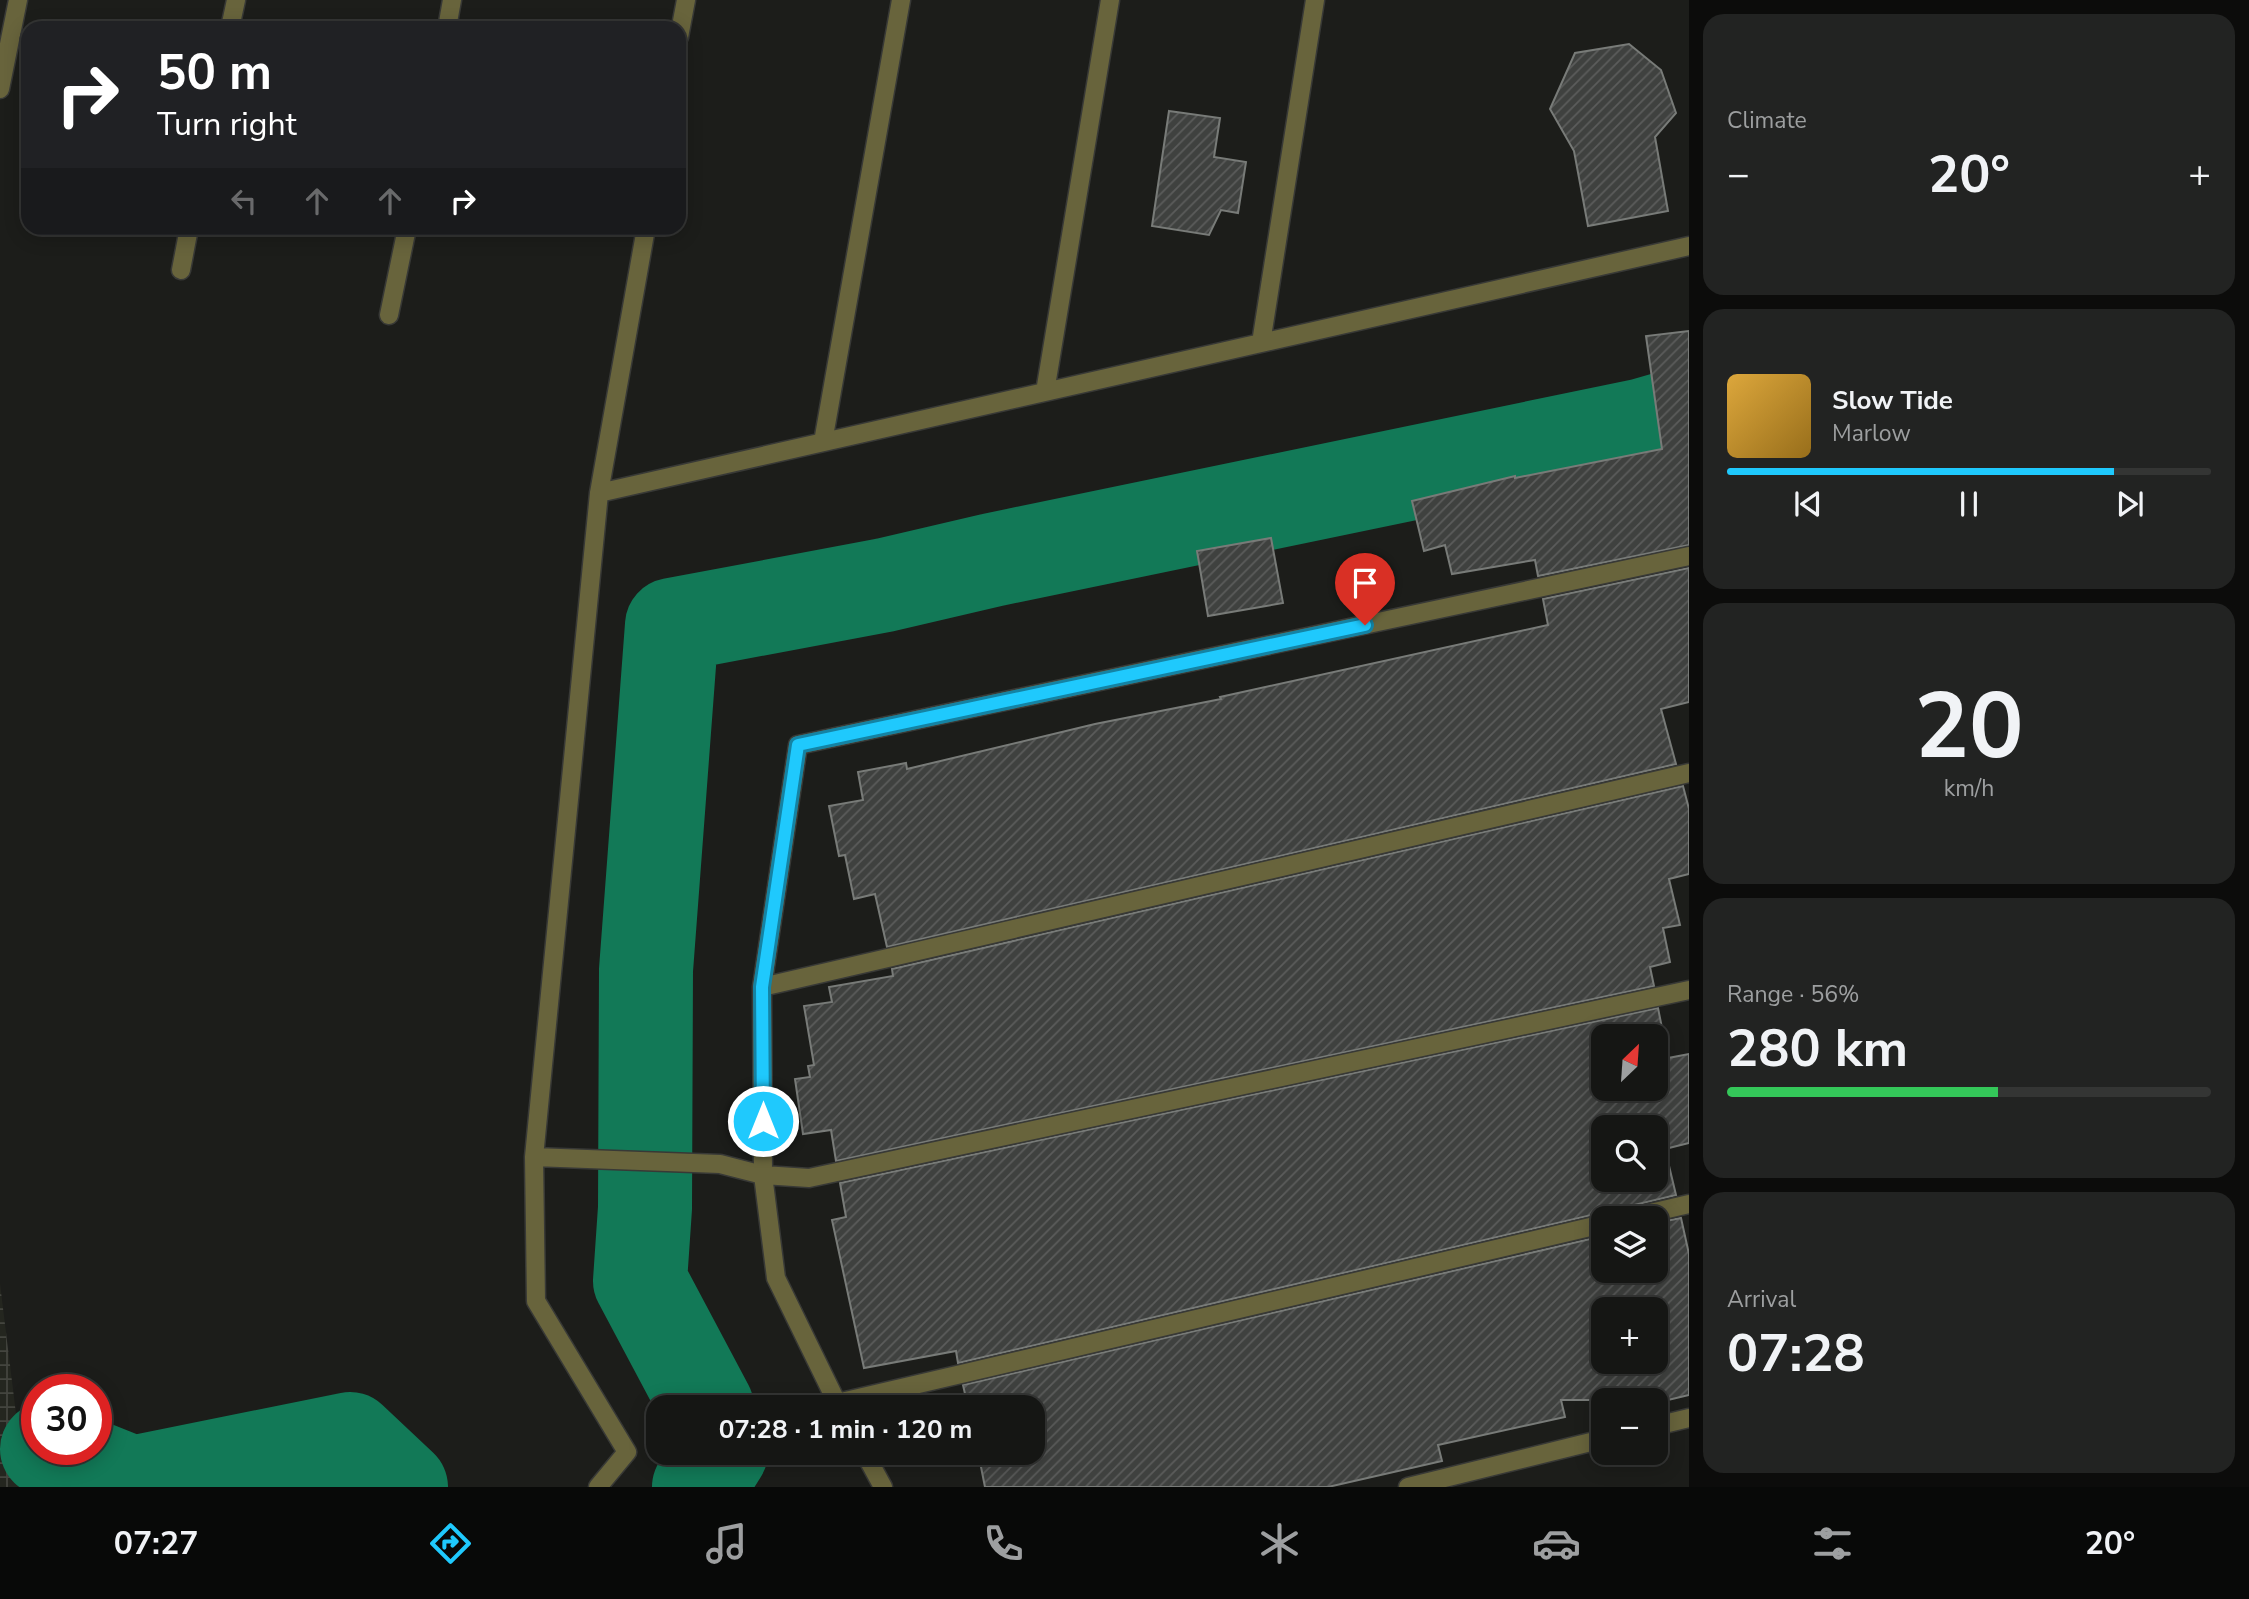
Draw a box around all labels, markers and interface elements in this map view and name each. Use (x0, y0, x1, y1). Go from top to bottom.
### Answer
text: 50 m (157, 39, 272, 106)
icon: right (42, 49, 133, 140)
text: Turn right (157, 103, 297, 146)
text: Climate (1727, 105, 1807, 136)
text: 20° (1928, 139, 2010, 210)
text: − (1727, 149, 1750, 200)
text: + (2188, 149, 2211, 200)
icon: left (225, 182, 263, 220)
icon: ahead (298, 182, 336, 220)
icon: ahead (371, 182, 409, 220)
icon: right (444, 182, 482, 220)
text: Slow Tide (1832, 383, 1953, 418)
text: Marlow (1832, 418, 1911, 449)
icon: previous (1789, 485, 1827, 523)
icon: pause (1950, 485, 1988, 523)
icon: next (2111, 485, 2149, 523)
pin (1335, 553, 1395, 625)
icon: arrive (1346, 564, 1384, 602)
text: 20 (1914, 665, 2024, 789)
text: km/h (1944, 773, 1994, 804)
text: Range · 56% (1727, 979, 1859, 1010)
text: 280 km (1727, 1013, 1908, 1084)
north arrow (1591, 1024, 1668, 1101)
map controls (1591, 1024, 1668, 1465)
position arrow (726, 1084, 800, 1158)
button: search (1591, 1115, 1668, 1192)
button: layers (1591, 1206, 1668, 1283)
text: Arrival (1727, 1284, 1796, 1315)
button: + (1591, 1297, 1668, 1374)
text: 07:28 (1727, 1318, 1865, 1389)
speed limit sign: 30 (21, 1374, 112, 1465)
button: − (1591, 1388, 1668, 1465)
text: 07:28 · 1 min · 120 m (719, 1412, 972, 1447)
icon: directions (426, 1519, 475, 1568)
icon: music (702, 1519, 751, 1568)
icon: phone (979, 1519, 1028, 1568)
icon: climate (1255, 1519, 1304, 1568)
icon: car (1532, 1519, 1581, 1568)
icon: filters (1808, 1519, 1857, 1568)
text: 07:27 (114, 1522, 198, 1565)
text: 20° (2085, 1522, 2135, 1565)

